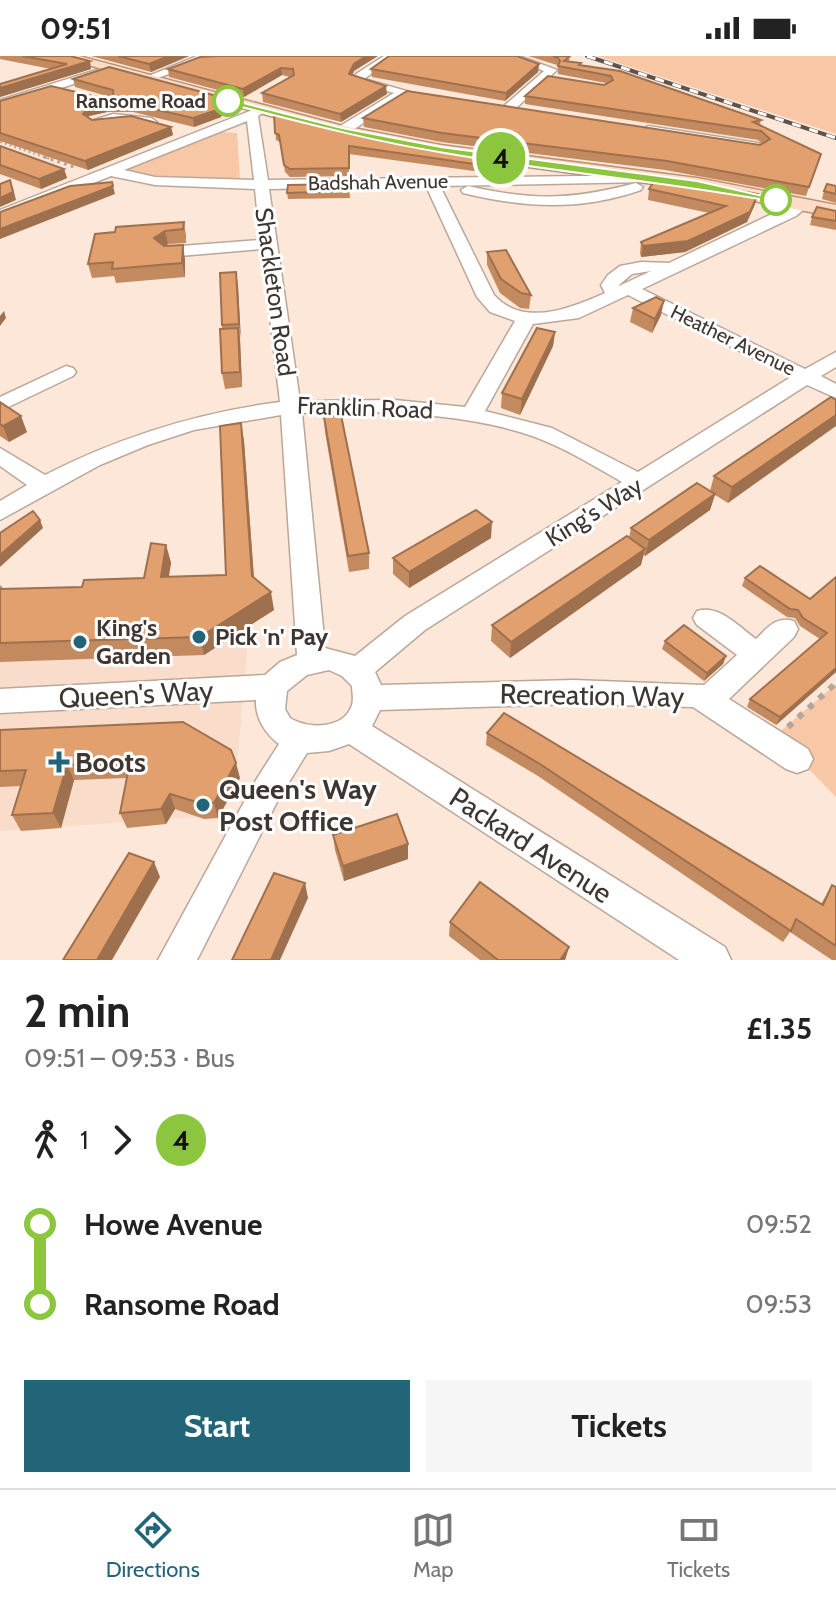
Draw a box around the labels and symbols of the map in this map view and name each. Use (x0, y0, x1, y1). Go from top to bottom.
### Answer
marker: Ransome Road (213, 86, 243, 116)
place label: Ransome Road (76, 89, 206, 113)
line badge: 4 (475, 132, 527, 184)
street label: Badshah Avenue (308, 169, 448, 195)
unlabelled marker (761, 185, 791, 215)
street label: Shackleton Road (249, 206, 302, 378)
street label: Heather Avenue (667, 300, 799, 380)
street label: Franklin Road (296, 391, 434, 424)
street label: King's Way (540, 470, 648, 553)
place label: King's Garden (96, 613, 171, 670)
place label: Pick 'n' Pay (215, 622, 328, 651)
marker: Pick 'n' Pay (190, 628, 208, 646)
marker: King's Garden (71, 633, 89, 651)
street label: Queen's Way (58, 673, 214, 715)
street label: Recreation Way (499, 676, 685, 714)
place label: Boots (75, 745, 146, 779)
marker: Boots (50, 753, 68, 771)
place label: Queen's Way Post Office (219, 772, 377, 838)
street label: Packard Avenue (443, 780, 619, 910)
marker: Queen's Way Post Office (194, 796, 212, 814)

